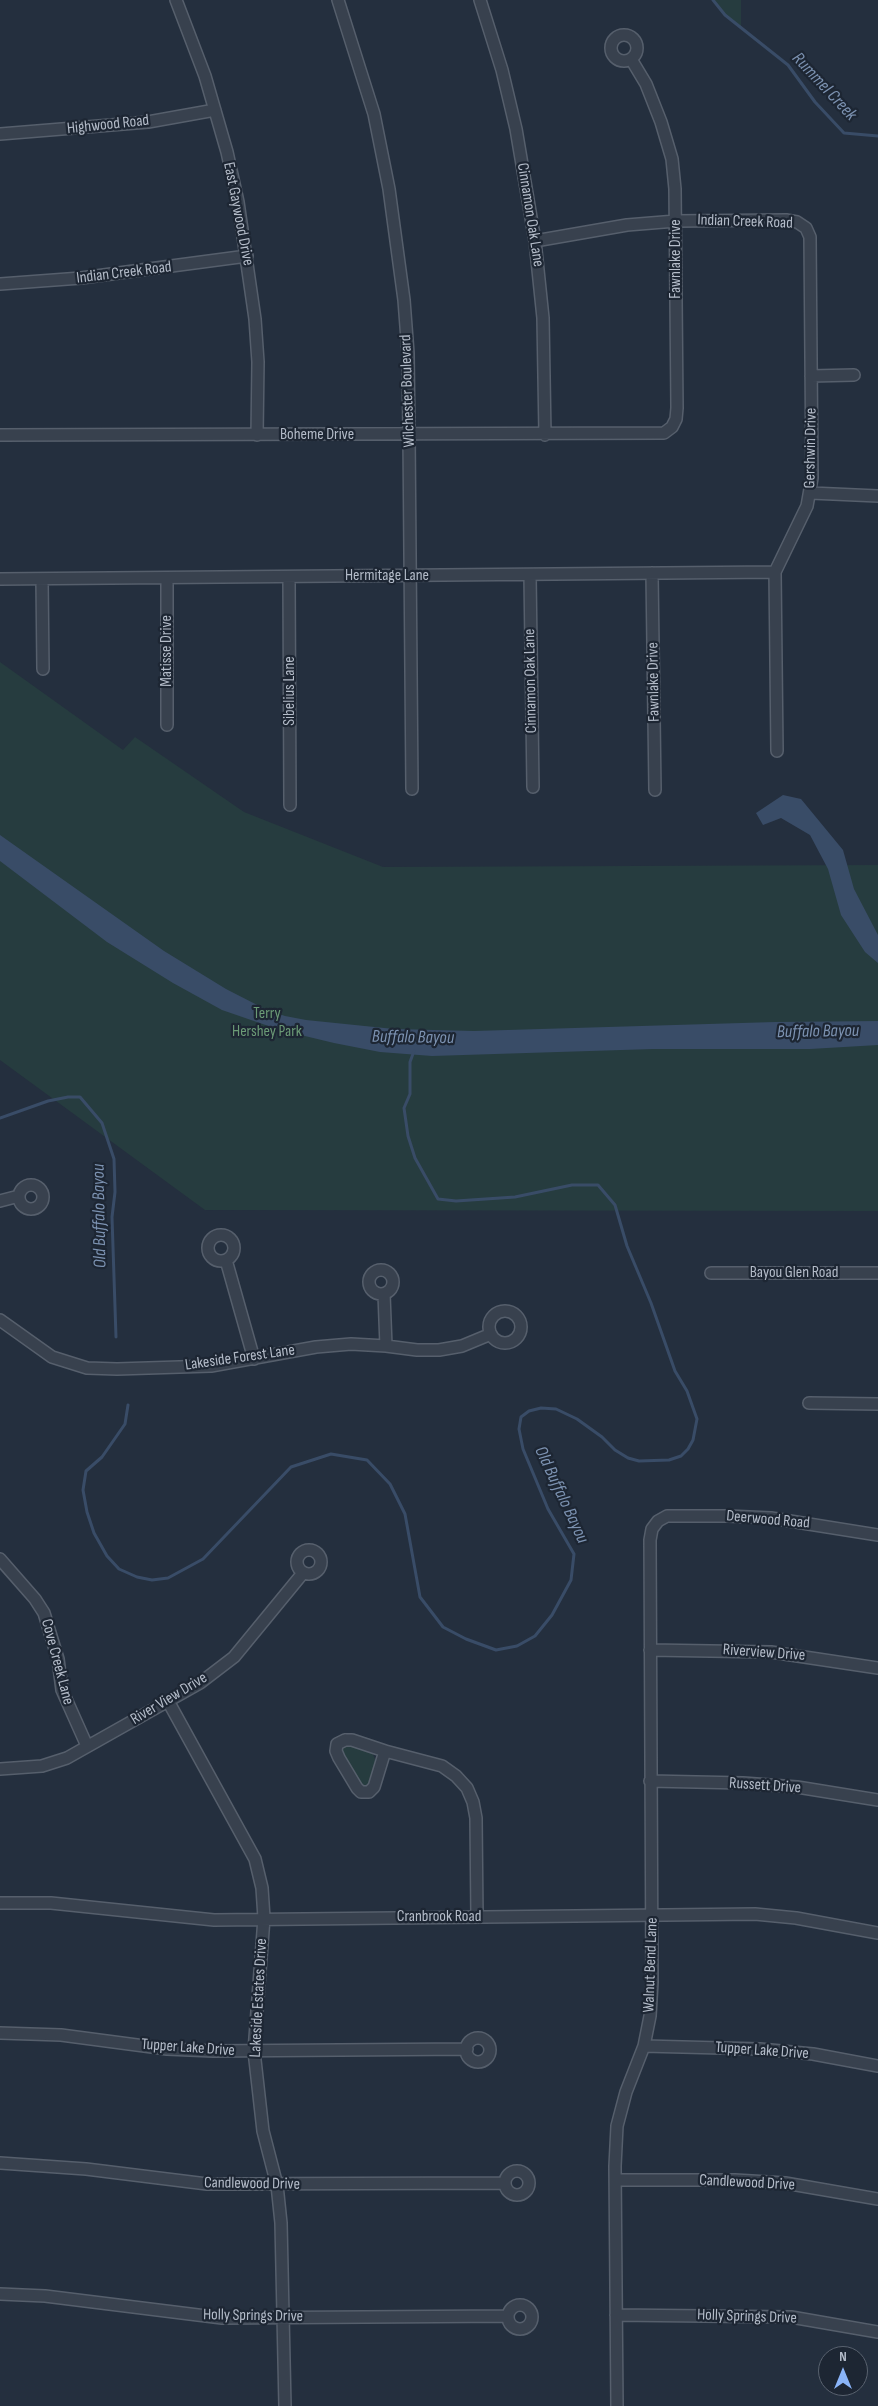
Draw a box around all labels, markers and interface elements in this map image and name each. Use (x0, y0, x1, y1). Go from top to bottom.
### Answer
water label: Rummel Creek (787, 48, 861, 126)
street label: Highwood Road (66, 111, 150, 139)
street label: East Gaywood Drive (219, 161, 257, 267)
street label: Cinnamon Oak Lane (512, 162, 548, 268)
street label: Indian Creek Road (697, 211, 793, 233)
street label: Fawnlake Drive (666, 219, 686, 299)
street label: Indian Creek Road (75, 258, 173, 288)
street label: Wilchester Boulevard (396, 334, 420, 448)
street label: Gershwin Drive (801, 408, 821, 488)
street label: Boheme Drive (280, 425, 354, 445)
street label: Hermitage Lane (345, 566, 429, 586)
street label: Matisse Drive (157, 615, 177, 687)
street label: Cinnamon Oak Lane (520, 628, 542, 734)
street label: Fawnlake Drive (644, 642, 664, 722)
street label: Sibelius Lane (280, 656, 300, 726)
park label: Terry Hershey Park (232, 1004, 302, 1042)
water label: Buffalo Bayou (777, 1020, 859, 1044)
water label: Buffalo Bayou (372, 1026, 454, 1050)
water label: Old Buffalo Bayou (88, 1164, 112, 1268)
street label: Bayou Glen Road (750, 1263, 838, 1283)
street label: Lakeside Forest Lane (184, 1341, 296, 1375)
water label: Old Buffalo Bayou (529, 1443, 593, 1547)
street label: Deerwood Road (726, 1507, 810, 1533)
street label: Cove Creek Lane (36, 1617, 78, 1707)
street label: Riverview Drive (722, 1641, 806, 1665)
street label: River View Drive (127, 1669, 211, 1729)
street label: Russett Drive (728, 1774, 802, 1798)
street label: Cranbrook Road (397, 1907, 481, 1927)
street label: Walnut Bend Lane (640, 1917, 662, 2013)
street label: Lakeside Estates Drive (246, 1938, 272, 2058)
street label: Tupper Lake Drive (141, 2035, 235, 2061)
street label: Tupper Lake Drive (715, 2038, 809, 2064)
street label: Candlewood Drive (699, 2171, 795, 2195)
street label: Candlewood Drive (204, 2174, 300, 2194)
street label: Holly Springs Drive (203, 2306, 303, 2326)
street label: Holly Springs Drive (697, 2306, 797, 2328)
north arrow (818, 2346, 868, 2396)
text: N (839, 2348, 847, 2365)

